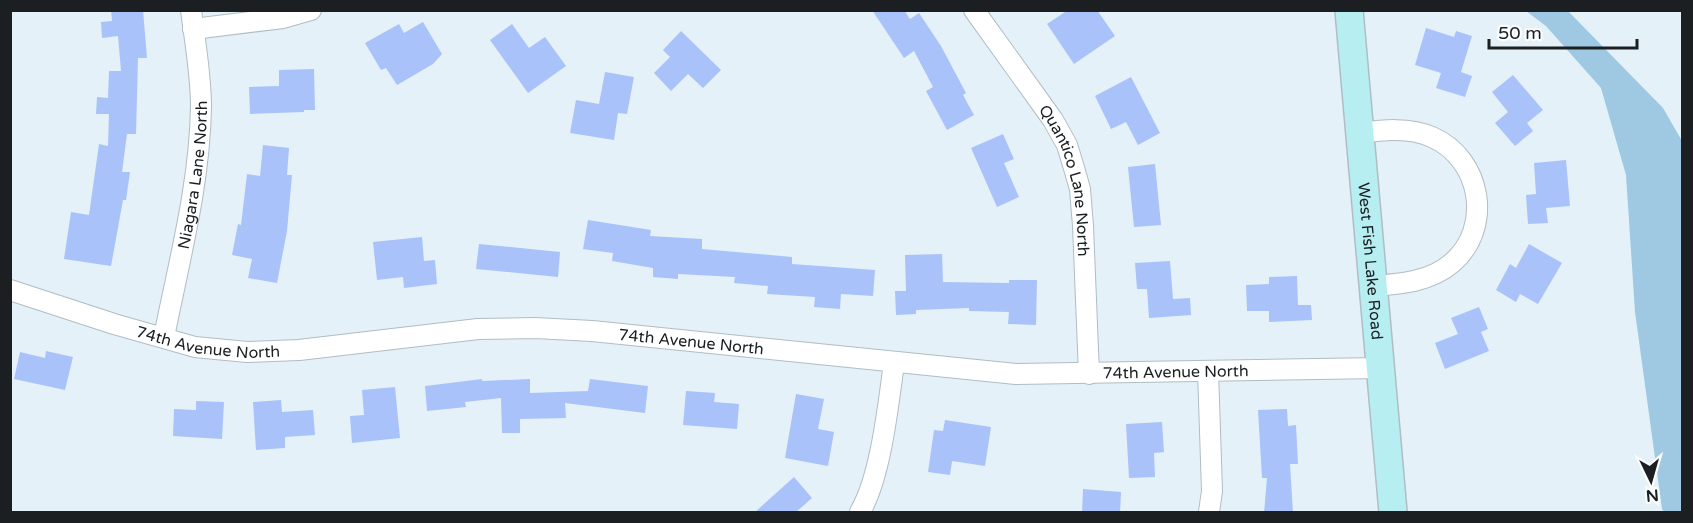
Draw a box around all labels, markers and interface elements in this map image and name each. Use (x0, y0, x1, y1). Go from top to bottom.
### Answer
scale bar (1489, 12, 1638, 50)
text: 50 m (1498, 22, 1542, 44)
street label: Niagara Lane North (174, 100, 212, 251)
street label: Quantico Lane North (1034, 101, 1093, 257)
street label: West Fish Lake Road (1353, 182, 1387, 341)
street label: 74th Avenue North (134, 322, 281, 363)
street label: 74th Avenue North (618, 325, 765, 359)
street label: 74th Avenue North (1102, 361, 1249, 384)
north arrow (1621, 451, 1681, 511)
text: N (1645, 484, 1659, 505)

